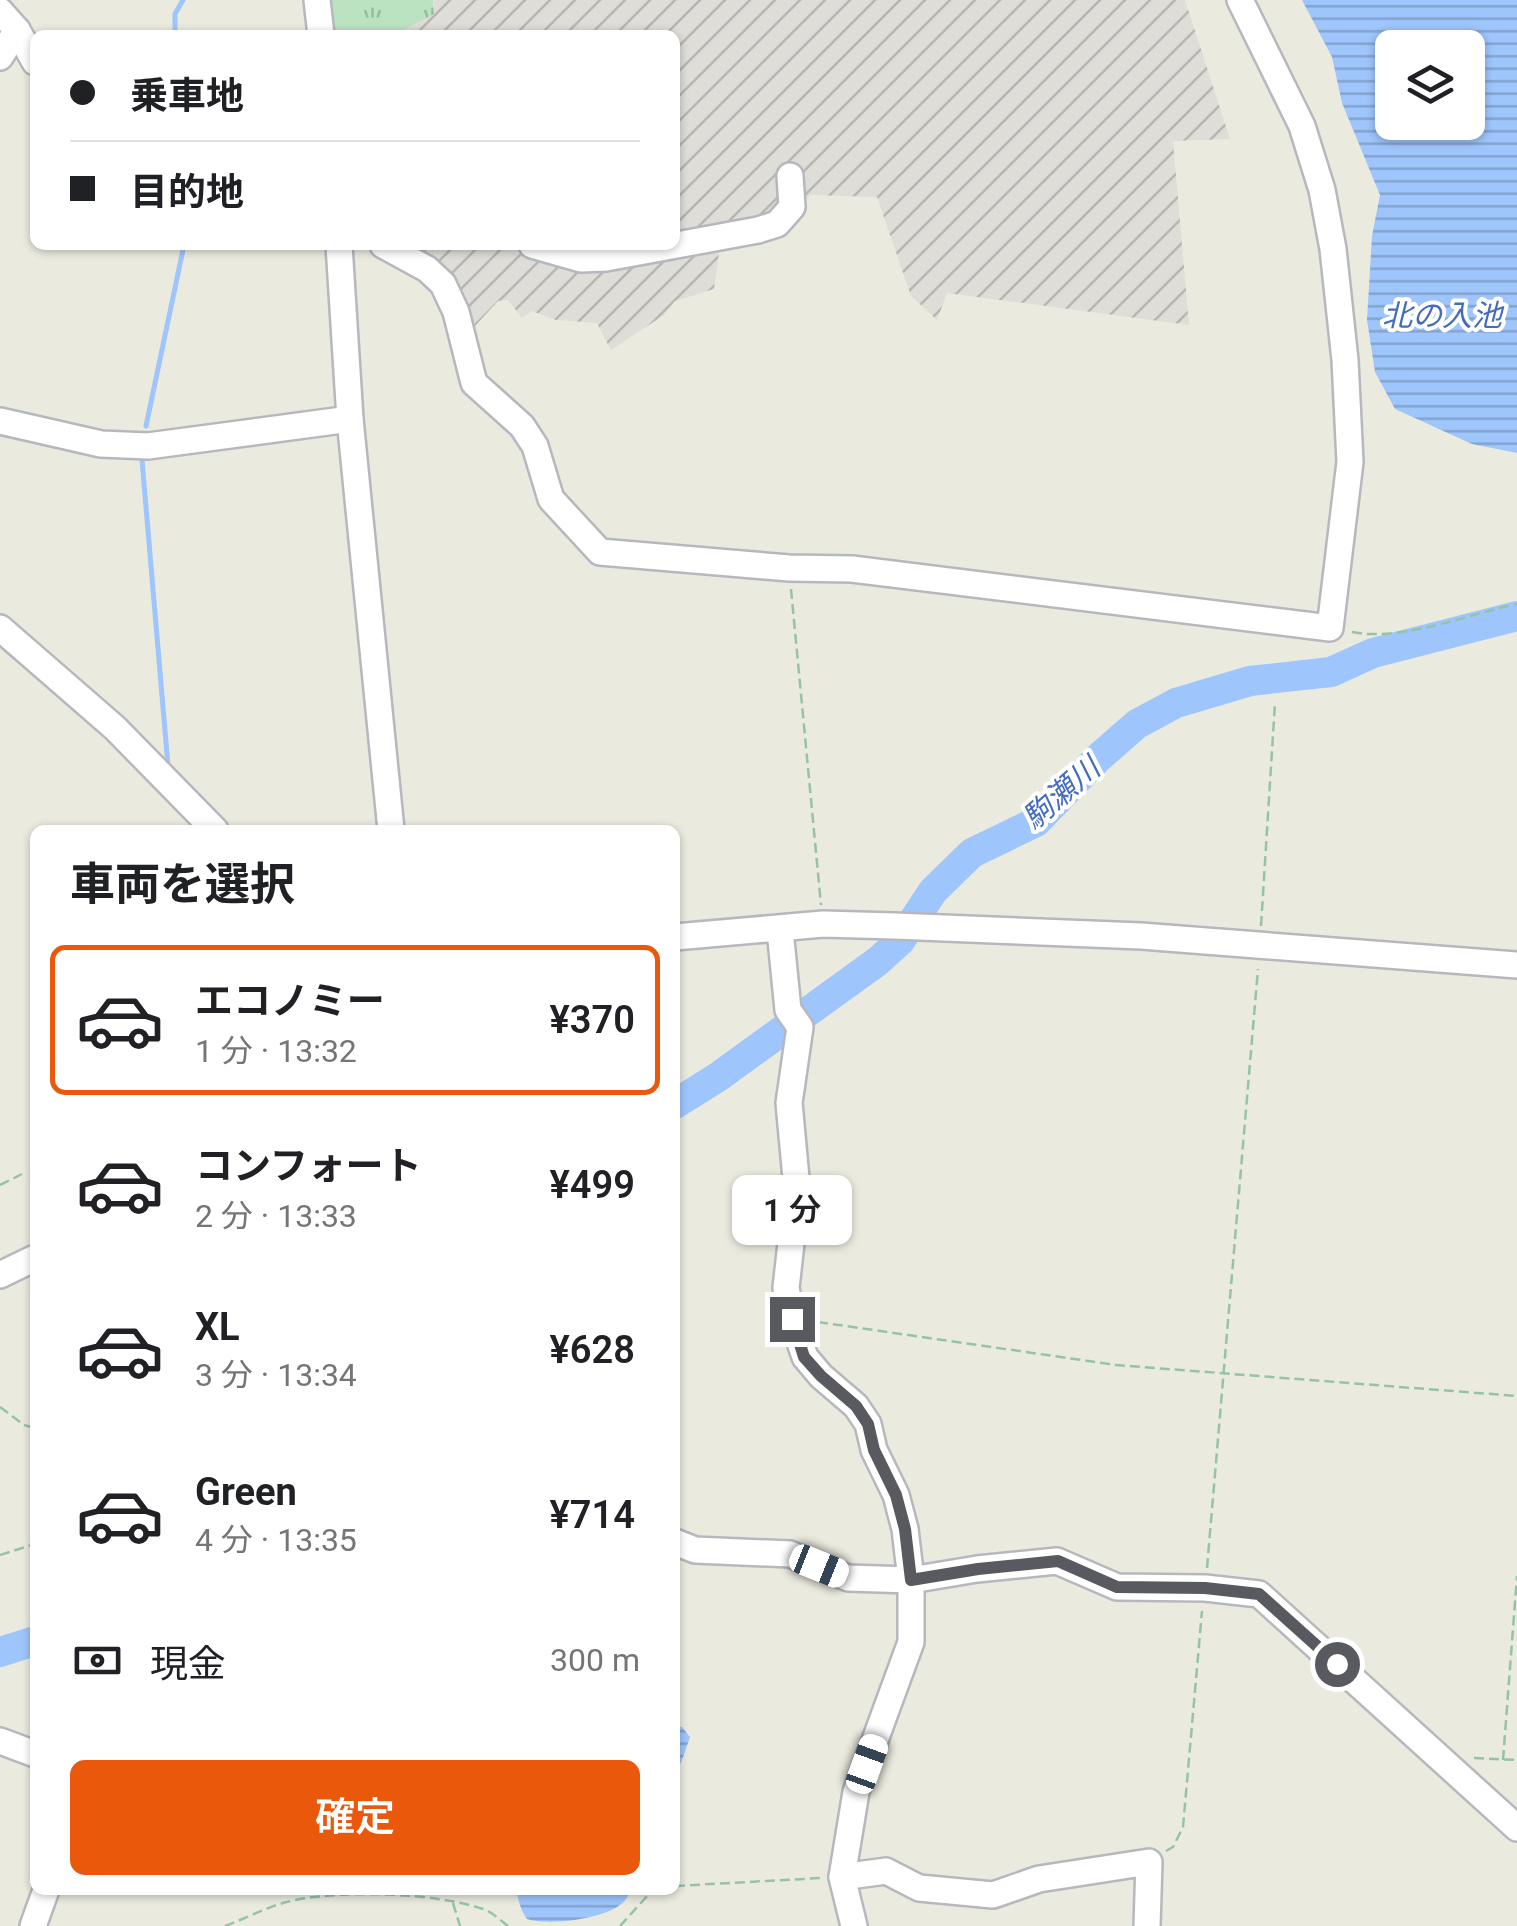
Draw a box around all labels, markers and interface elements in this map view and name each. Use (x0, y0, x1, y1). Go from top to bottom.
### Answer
map controls (1375, 30, 1485, 140)
button: layers (1375, 30, 1485, 140)
text: 乗車地 (130, 74, 244, 118)
text: 目的地 (130, 170, 244, 214)
water label: 北の入池 (1382, 298, 1505, 333)
water label: 駒瀬川 (1016, 748, 1109, 836)
text: 車両を選択 (70, 858, 295, 911)
icon: car (75, 975, 165, 1065)
text: エコノミー (195, 979, 385, 1023)
text: ¥370 (550, 998, 635, 1042)
text: 1 分 · 13:32 (195, 1032, 357, 1070)
icon: car (75, 1140, 165, 1230)
text: コンフォート (195, 1144, 422, 1188)
text: ¥499 (550, 1163, 635, 1207)
callout: 1 分 (732, 1174, 852, 1244)
text: 1 分 (763, 1191, 821, 1229)
text: 2 分 · 13:33 (195, 1197, 357, 1235)
route end (770, 1297, 815, 1342)
icon: car (75, 1305, 165, 1395)
text: XL (195, 1305, 240, 1349)
text: ¥628 (550, 1328, 635, 1372)
text: 3 分 · 13:34 (195, 1356, 357, 1394)
icon: car (75, 1470, 165, 1560)
text: Green (195, 1470, 297, 1514)
text: ¥714 (550, 1493, 635, 1537)
text: 4 分 · 13:35 (195, 1521, 357, 1559)
car (786, 1541, 852, 1591)
icon: cash (70, 1633, 125, 1688)
text: 300 m (550, 1641, 640, 1679)
text: 現金 (150, 1642, 226, 1686)
route start (1315, 1642, 1360, 1687)
car (843, 1731, 891, 1797)
button: 確定 (70, 1760, 640, 1875)

